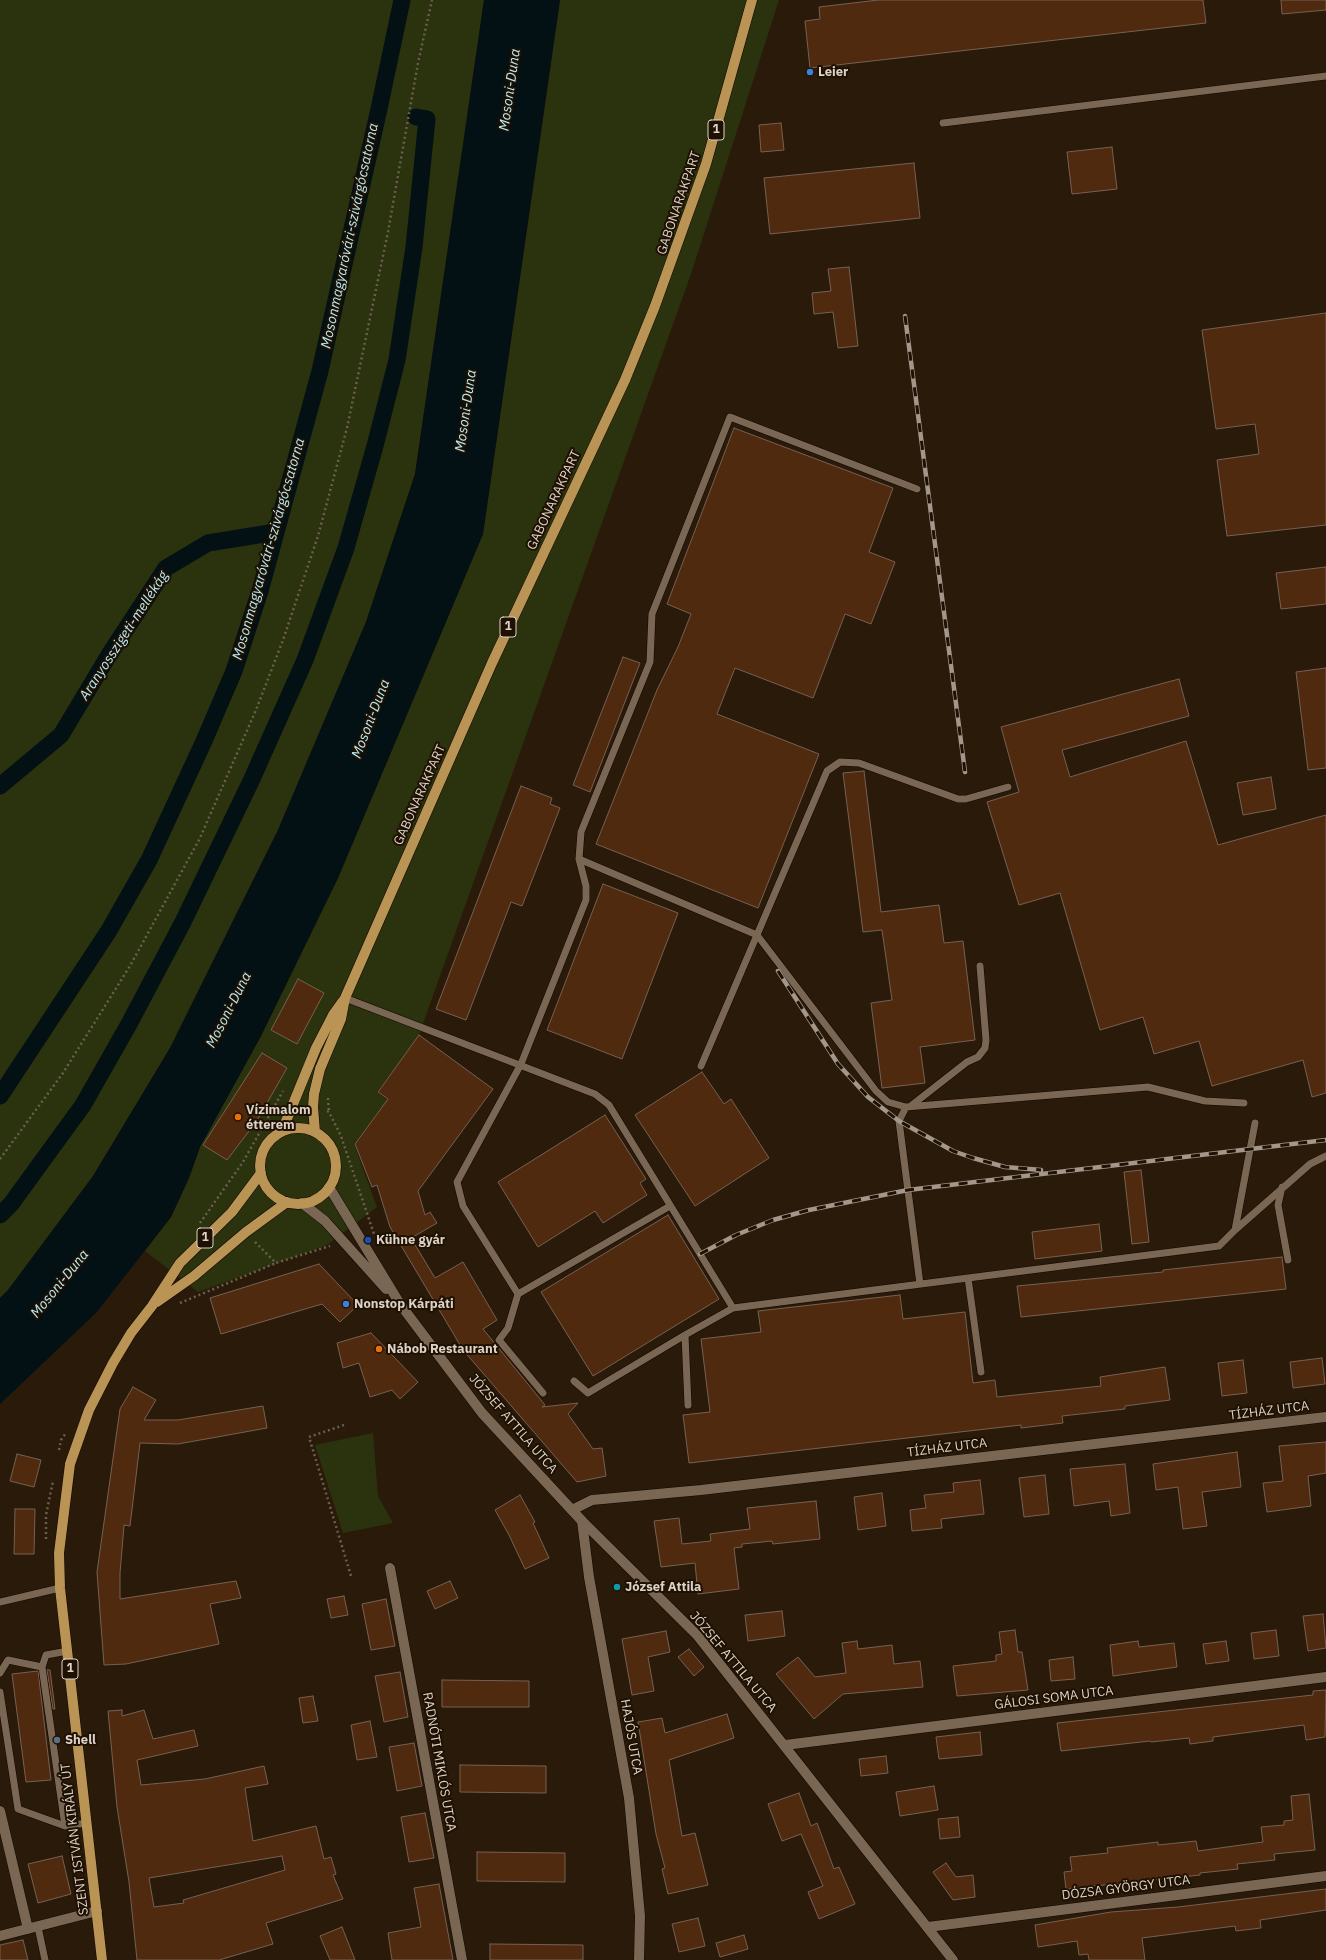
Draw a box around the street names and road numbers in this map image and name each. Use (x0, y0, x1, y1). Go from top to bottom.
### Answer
road number: 1 (708, 120, 724, 140)
street label: GABONARAKPART (654, 149, 704, 257)
street label: GABONARAKPART (524, 448, 584, 552)
road number: 1 (500, 617, 516, 637)
street label: GABONARAKPART (391, 742, 449, 848)
road number: 1 (197, 1228, 213, 1248)
street label: JÓZSEF ATTILA UTCA (465, 1371, 561, 1477)
street label: TÍZHÁZ UTCA (1228, 1398, 1310, 1424)
street label: TÍZHÁZ UTCA (906, 1435, 988, 1461)
street label: JÓZSEF ATTILA UTCA (686, 1608, 780, 1716)
road number: 1 (62, 1659, 78, 1679)
street label: GÁLOSI SOMA UTCA (994, 1683, 1114, 1713)
street label: RADNÓTI MIKLÓS UTCA (419, 1691, 459, 1833)
street label: HAJÓS UTCA (617, 1698, 645, 1776)
street label: SZENT ISTVÁN KIRÁLY ÚT (58, 1762, 92, 1916)
street label: DÓZSA GYÖRGY UTCA (1061, 1872, 1191, 1904)

